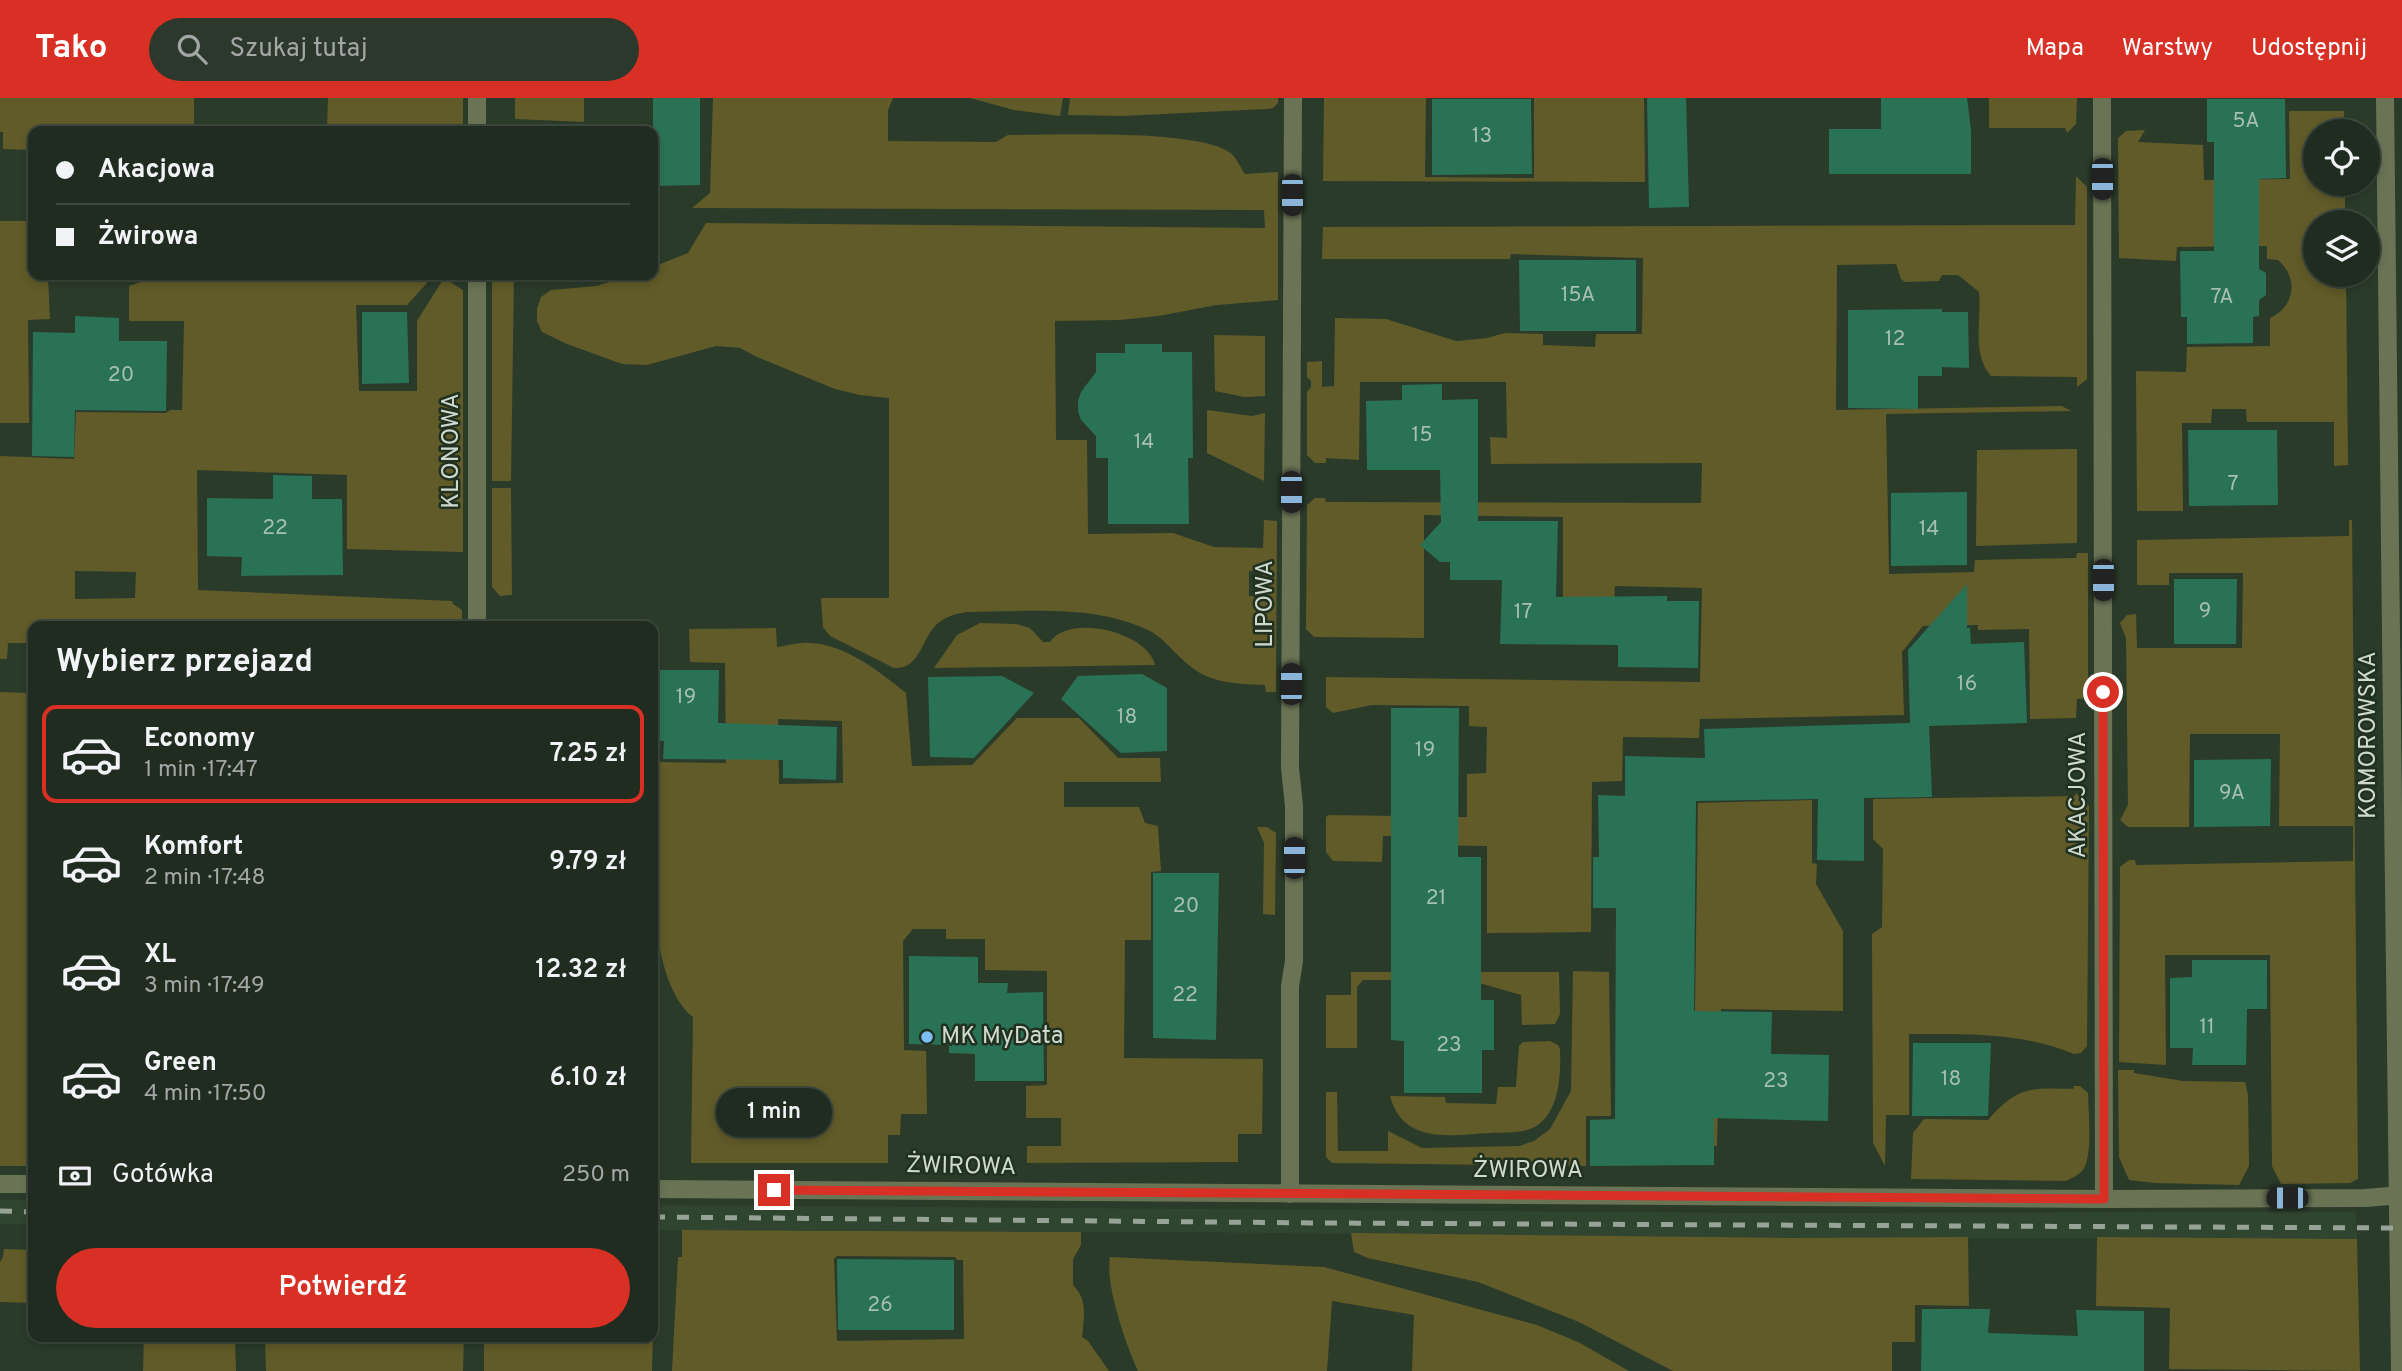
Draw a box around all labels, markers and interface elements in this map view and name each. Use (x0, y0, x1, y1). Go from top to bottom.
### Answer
search box (149, 18, 639, 81)
text: Tako (35, 28, 107, 70)
icon: search (173, 30, 211, 68)
text: Szukaj tutaj (229, 33, 368, 66)
text: Mapa (2026, 34, 2084, 64)
text: Warstwy (2122, 34, 2213, 64)
text: Udostępnij (2251, 34, 2367, 64)
house number: 5A (2233, 108, 2259, 135)
map controls (2303, 119, 2380, 287)
button: locate (2303, 119, 2380, 196)
house number: 13 (1472, 123, 1492, 150)
text: Akacjowa (98, 154, 215, 187)
car (2092, 158, 2113, 200)
car (1282, 174, 1303, 216)
button: layers (2303, 210, 2380, 287)
text: Żwirowa (98, 221, 198, 254)
house number: 15A (1561, 282, 1595, 309)
house number: 7A (2211, 284, 2233, 311)
house number: 12 (1885, 326, 1905, 353)
house number: 20 (108, 362, 134, 389)
street label: KLONOWA (437, 393, 467, 509)
house number: 15 (1412, 422, 1432, 449)
house number: 14 (1134, 429, 1154, 456)
car (1281, 471, 1302, 513)
house number: 7 (2228, 471, 2239, 498)
house number: 22 (262, 515, 288, 542)
house number: 14 (1919, 516, 1939, 543)
car (2093, 559, 2114, 601)
street label: LIPOWA (1251, 560, 1281, 648)
house number: 9 (2199, 598, 2211, 625)
house number: 17 (1514, 599, 1532, 626)
text: Wybierz przejazd (56, 643, 313, 683)
street label: KOMOROWSKA (2354, 651, 2384, 819)
car (1281, 663, 1302, 705)
house number: 16 (1957, 671, 1977, 698)
route start (2087, 676, 2119, 708)
house number: 19 (676, 684, 696, 711)
house number: 18 (1117, 704, 1137, 731)
icon: car (60, 723, 123, 786)
text: Economy (144, 723, 255, 756)
street label: AKACJOWA (2064, 731, 2094, 859)
house number: 19 (1415, 737, 1435, 764)
text: 7.25 zł (550, 738, 626, 771)
text: 1 min · 17:47 (144, 756, 258, 785)
house number: 9A (2219, 780, 2245, 807)
icon: car (60, 831, 123, 894)
text: Komfort (144, 831, 243, 864)
car (1284, 837, 1305, 879)
text: 9.79 zł (549, 846, 626, 879)
text: 2 min · 17:48 (144, 864, 266, 893)
house number: 21 (1426, 885, 1446, 912)
house number: 20 (1173, 893, 1199, 920)
icon: car (60, 939, 123, 1002)
text: XL (144, 939, 176, 972)
text: 12.32 zł (535, 954, 626, 987)
text: 3 min · 17:49 (144, 972, 265, 1001)
house number: 22 (1172, 982, 1198, 1009)
house number: 11 (2199, 1014, 2215, 1041)
place label: MK MyData (941, 1022, 1063, 1052)
marker: MK MyData (919, 1029, 935, 1045)
house number: 23 (1436, 1032, 1462, 1059)
icon: car (60, 1047, 123, 1110)
text: Green (144, 1047, 217, 1080)
text: 6.10 zł (549, 1062, 626, 1095)
house number: 18 (1941, 1066, 1961, 1093)
house number: 23 (1763, 1068, 1789, 1095)
text: 4 min · 17:50 (144, 1080, 267, 1109)
callout: 1 min (716, 1088, 832, 1138)
text: 1 min (747, 1098, 801, 1127)
street label: ŻWIROWA (906, 1150, 1016, 1183)
street label: ŻWIROWA (1473, 1155, 1583, 1186)
icon: cash (56, 1157, 94, 1195)
text: Gotówka (112, 1159, 214, 1192)
text: 250 m (562, 1161, 630, 1190)
route end (758, 1174, 790, 1206)
car (2267, 1188, 2309, 1209)
button: Potwierdź (56, 1248, 630, 1328)
house number: 26 (867, 1292, 893, 1319)

